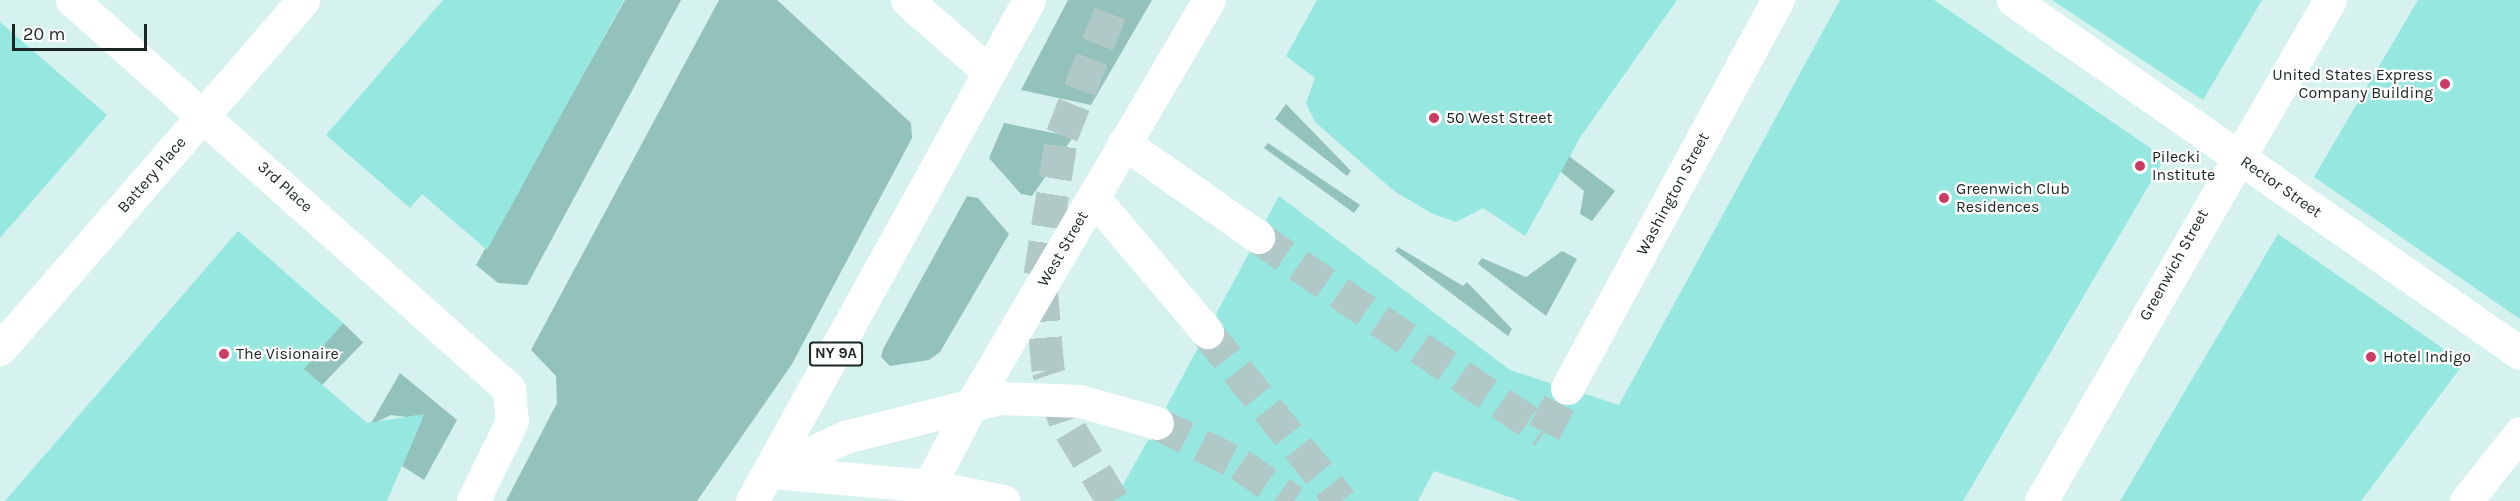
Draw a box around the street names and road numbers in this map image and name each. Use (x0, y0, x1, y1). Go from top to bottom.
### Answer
street label: Washington Street (1633, 129, 1713, 259)
street label: Battery Place (114, 133, 190, 217)
street label: Rector Street (2237, 152, 2325, 222)
street label: 3rd Place (254, 157, 316, 217)
street label: Greenwich Street (2136, 206, 2212, 324)
street label: West Street (1034, 208, 1092, 290)
road number: NY 9A (809, 342, 863, 366)

